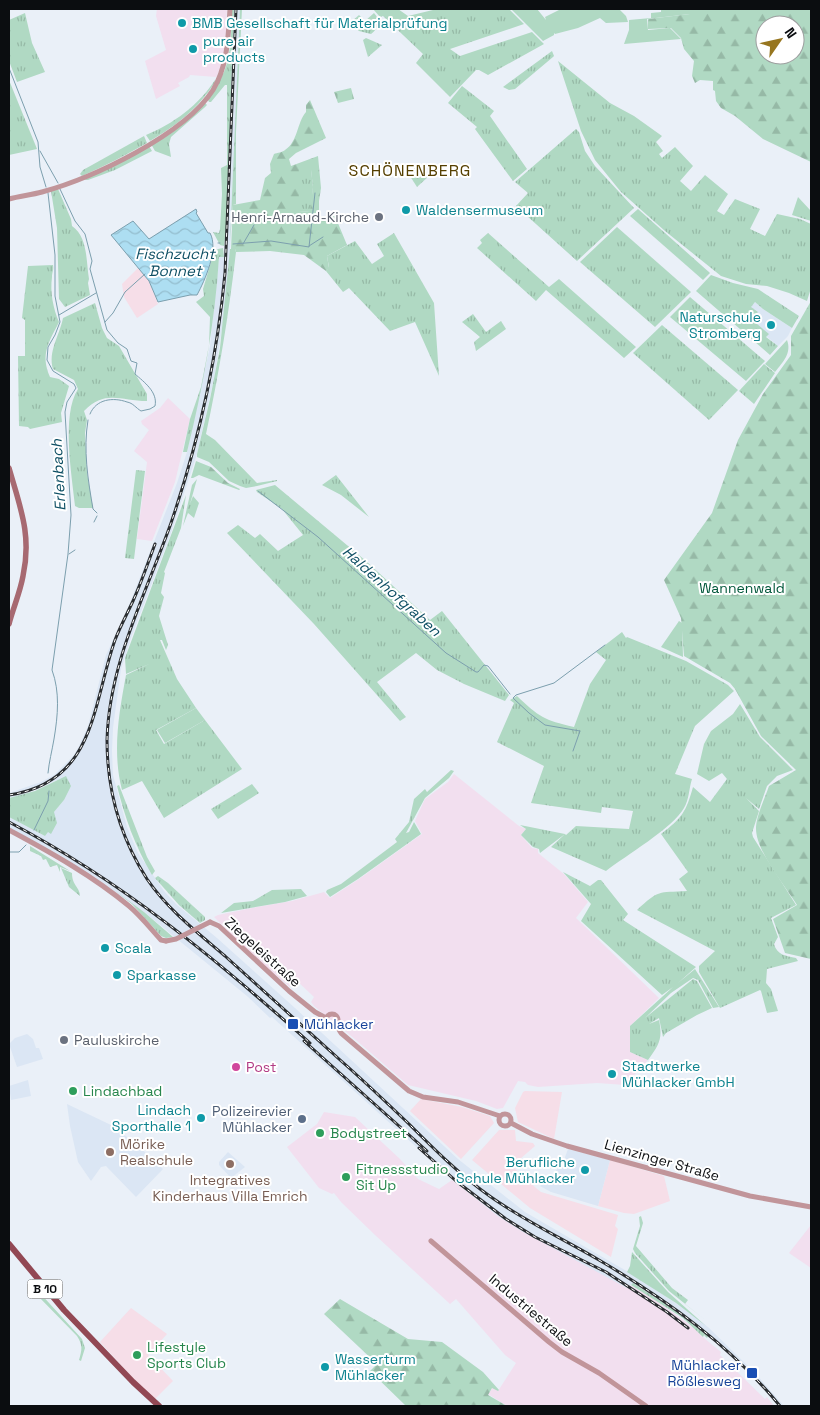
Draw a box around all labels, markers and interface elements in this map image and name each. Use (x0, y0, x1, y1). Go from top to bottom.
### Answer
place label: BMB Gesellschaft für Materialprüfung (192, 14, 447, 32)
north arrow (755, 15, 805, 65)
marker: BMB Gesellschaft für Materialprüfung (176, 17, 188, 29)
text: N (781, 24, 801, 42)
place label: pure air products (203, 32, 265, 66)
marker: pure air products (187, 43, 199, 55)
district label: SCHÖNENBERG (349, 160, 471, 181)
place label: Waldensermuseum (416, 201, 543, 219)
marker: Waldensermuseum (400, 204, 412, 216)
place label: Henri-Arnaud-Kirche (231, 208, 369, 226)
marker: Henri-Arnaud-Kirche (373, 211, 385, 223)
water label: Fischzucht Bonnet (135, 244, 217, 280)
place label: Naturschule Stromberg (679, 308, 761, 342)
marker: Naturschule Stromberg (765, 319, 777, 331)
water label: Erlenbach (47, 438, 69, 512)
water label: Haldenhofgraben (339, 542, 446, 641)
park label: Wannenwald (699, 579, 785, 597)
street label: Ziegeleistraße (221, 913, 305, 991)
place label: Scala (115, 939, 151, 957)
marker: Scala (99, 942, 111, 954)
place label: Sparkasse (127, 966, 196, 984)
marker: Sparkasse (111, 969, 123, 981)
place label: Mühlacker (304, 1015, 374, 1033)
marker: Mühlacker (286, 1017, 300, 1031)
place label: Pauluskirche (74, 1031, 159, 1049)
marker: Pauluskirche (58, 1034, 70, 1046)
place label: Stadtwerke Mühlacker GmbH (622, 1057, 735, 1091)
place label: Post (246, 1058, 277, 1076)
marker: Post (230, 1061, 242, 1073)
marker: Stadtwerke Mühlacker GmbH (606, 1068, 618, 1080)
place label: Lindachbad (83, 1082, 162, 1100)
marker: Lindachbad (67, 1085, 79, 1097)
place label: Lindach Sporthalle 1 (112, 1101, 191, 1135)
place label: Polizeirevier Mühlacker (212, 1102, 292, 1136)
marker: Lindach Sporthalle 1 (195, 1112, 207, 1124)
marker: Polizeirevier Mühlacker (296, 1113, 308, 1125)
place label: Bodystreet (330, 1124, 407, 1142)
marker: Bodystreet (314, 1127, 326, 1139)
place label: Mörike Realschule (120, 1135, 193, 1169)
street label: Lienzinger Straße (603, 1135, 721, 1185)
marker: Mörike Realschule (104, 1146, 116, 1158)
place label: Berufliche Schule Mühlacker (456, 1153, 575, 1187)
marker: Integratives Kinderhaus Villa Emrich (224, 1158, 236, 1170)
place label: Fitnessstudio Sit Up (356, 1160, 448, 1194)
marker: Berufliche Schule Mühlacker (579, 1164, 591, 1176)
place label: Integratives Kinderhaus Villa Emrich (152, 1171, 308, 1205)
marker: Fitnessstudio Sit Up (340, 1171, 352, 1183)
street label: Industriestraße (485, 1270, 577, 1350)
road number: B 10 (28, 1280, 62, 1298)
place label: Lifestyle Sports Club (147, 1338, 226, 1372)
marker: Lifestyle Sports Club (131, 1349, 143, 1361)
place label: Wasserturm Mühlacker (335, 1350, 416, 1384)
place label: Mühlacker Rößlesweg (667, 1356, 741, 1390)
marker: Wasserturm Mühlacker (319, 1361, 331, 1373)
marker: Mühlacker Rößlesweg (745, 1366, 759, 1380)

